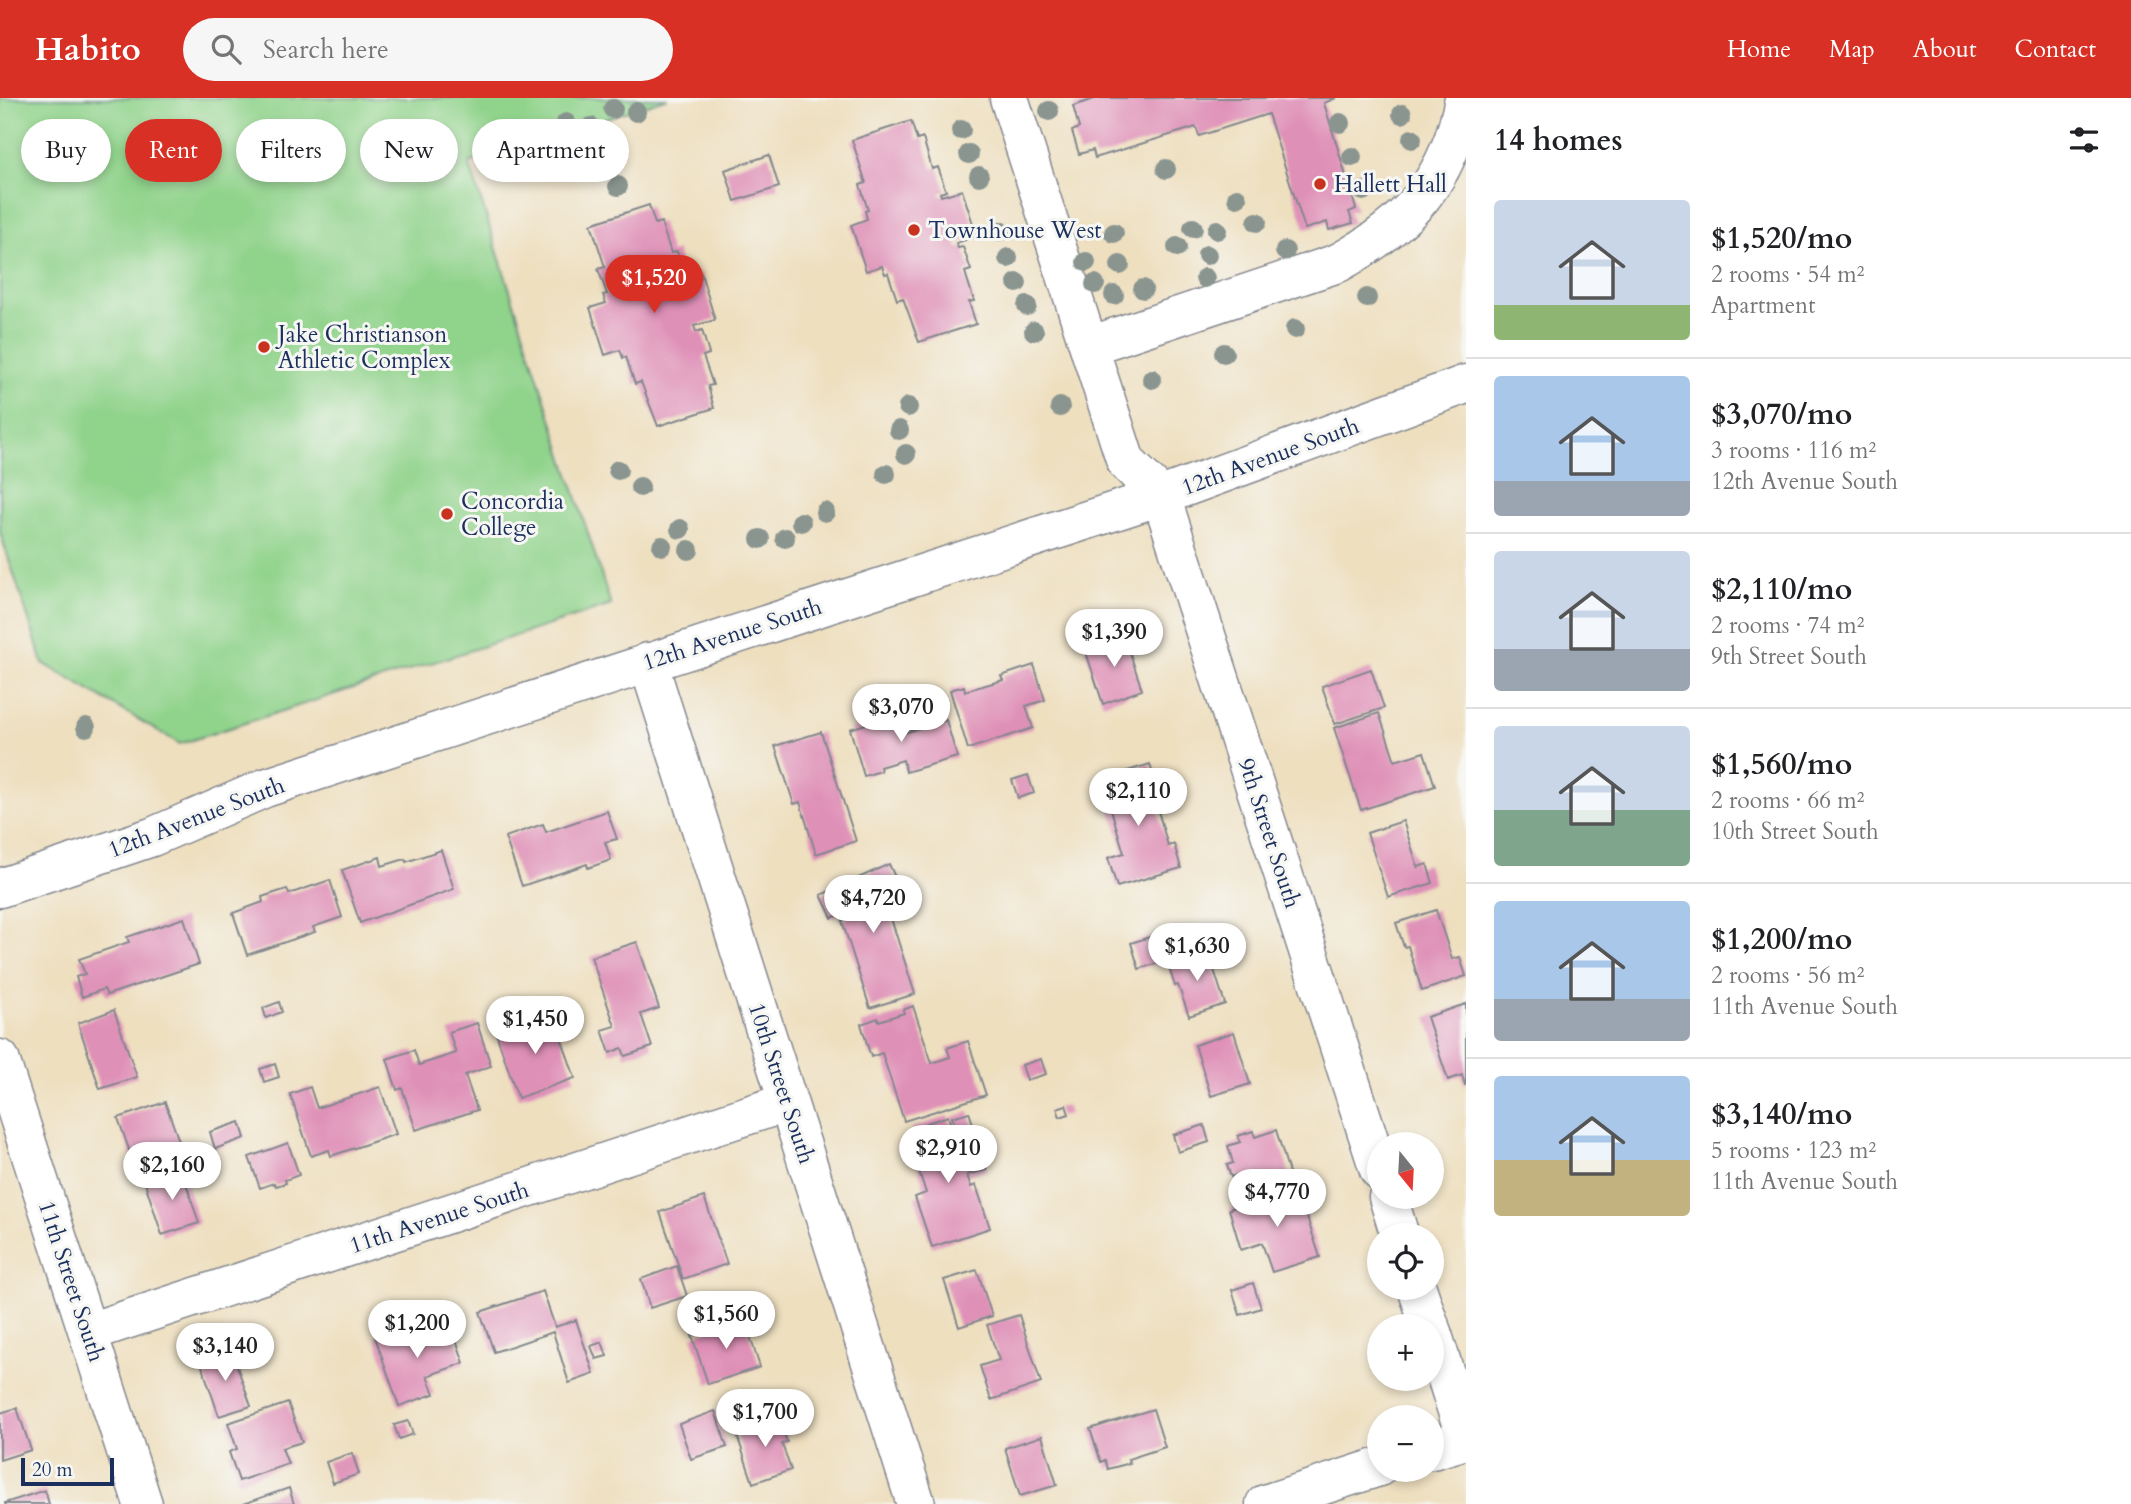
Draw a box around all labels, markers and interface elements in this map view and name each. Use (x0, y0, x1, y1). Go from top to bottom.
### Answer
search box (183, 18, 673, 81)
text: Habito (35, 27, 141, 72)
icon: search (207, 30, 245, 68)
text: Search here (263, 32, 389, 67)
text: Home (1727, 33, 1791, 66)
text: Map (1829, 33, 1875, 66)
text: About (1913, 33, 1977, 66)
text: Contact (2015, 33, 2096, 66)
chip: Buy (21, 119, 111, 182)
chip: Rent (125, 119, 222, 182)
chip: Filters (236, 119, 346, 182)
chip: New (360, 119, 458, 182)
chip: Apartment (472, 119, 629, 182)
text: 14 homes (1494, 120, 1623, 161)
icon: filters (2065, 121, 2103, 159)
place label: Hallett Hall (1334, 169, 1447, 200)
marker: Hallett Hall (1312, 176, 1328, 192)
place label: Townhouse West (928, 215, 1102, 246)
text: $1,520/mo (1711, 218, 1852, 259)
marker: Townhouse West (906, 222, 922, 238)
icon: home (1550, 228, 1634, 312)
pin: $1,520 (597, 256, 711, 315)
text: 2 rooms · 54 m² (1711, 259, 1864, 290)
text: $1,520 (621, 262, 687, 293)
text: Apartment (1711, 290, 1815, 321)
place label: Jake Christianson Athletic Complex (275, 319, 451, 376)
marker: Jake Christianson Athletic Complex (256, 339, 272, 355)
text: $3,070/mo (1711, 394, 1852, 435)
icon: home (1550, 404, 1634, 488)
street label: 12th Avenue South (1177, 410, 1364, 503)
text: 3 rooms · 116 m² (1711, 435, 1876, 466)
text: 12th Avenue South (1711, 466, 1898, 497)
place label: Concordia College (461, 486, 564, 543)
marker: Concordia College (439, 506, 455, 522)
text: $2,110/mo (1711, 569, 1852, 610)
icon: home (1550, 579, 1634, 663)
street label: 12th Avenue South (639, 591, 826, 678)
pin: $1,390 (1057, 610, 1171, 669)
text: 2 rooms · 74 m² (1711, 610, 1864, 641)
text: $1,390 (1081, 616, 1147, 647)
text: 9th Street South (1711, 641, 1867, 672)
pin: $3,070 (844, 684, 958, 744)
text: $3,070 (868, 691, 934, 722)
text: $1,560/mo (1711, 744, 1852, 785)
street label: 9th Street South (1231, 754, 1308, 912)
icon: home (1550, 754, 1634, 838)
pin: $2,110 (1081, 768, 1195, 828)
street label: 12th Avenue South (103, 769, 289, 865)
text: $2,110 (1105, 775, 1171, 806)
text: 2 rooms · 66 m² (1711, 785, 1864, 816)
text: 10th Street South (1711, 816, 1879, 847)
pin: $4,720 (816, 876, 930, 935)
text: $4,720 (840, 882, 906, 913)
text: $1,200/mo (1711, 919, 1852, 960)
pin: $1,630 (1140, 924, 1254, 983)
icon: home (1550, 929, 1634, 1013)
text: $1,630 (1164, 930, 1230, 961)
text: 2 rooms · 56 m² (1711, 960, 1864, 991)
text: 11th Avenue South (1711, 991, 1898, 1022)
pin: $1,450 (478, 996, 592, 1056)
street label: 10th Street South (741, 999, 822, 1168)
text: $1,450 (502, 1003, 568, 1034)
text: $3,140/mo (1711, 1094, 1852, 1135)
icon: home (1550, 1104, 1634, 1188)
pin: $2,910 (891, 1126, 1005, 1185)
text: $2,910 (915, 1132, 981, 1163)
north arrow (1367, 1132, 1444, 1209)
map controls (1367, 1132, 1444, 1482)
text: 5 rooms · 123 m² (1711, 1135, 1876, 1166)
pin: $2,160 (115, 1142, 229, 1202)
text: $2,160 (139, 1149, 205, 1180)
text: 11th Avenue South (1711, 1166, 1898, 1197)
pin: $4,770 (1220, 1170, 1334, 1229)
street label: 11th Avenue South (346, 1174, 533, 1261)
text: $4,770 (1244, 1176, 1310, 1207)
street label: 11th Street South (31, 1197, 112, 1366)
button: locate (1367, 1223, 1444, 1300)
pin: $1,560 (669, 1292, 783, 1351)
text: $1,560 (693, 1298, 759, 1329)
pin: $1,200 (360, 1300, 474, 1360)
text: $1,200 (384, 1307, 450, 1338)
button: + (1367, 1314, 1444, 1391)
pin: $3,140 (168, 1324, 282, 1383)
text: $3,140 (192, 1330, 258, 1361)
pin: $1,700 (708, 1390, 822, 1449)
text: $1,700 (732, 1396, 798, 1427)
button: − (1367, 1405, 1444, 1482)
scale bar (21, 1455, 114, 1487)
text: 20 m (32, 1457, 73, 1483)

